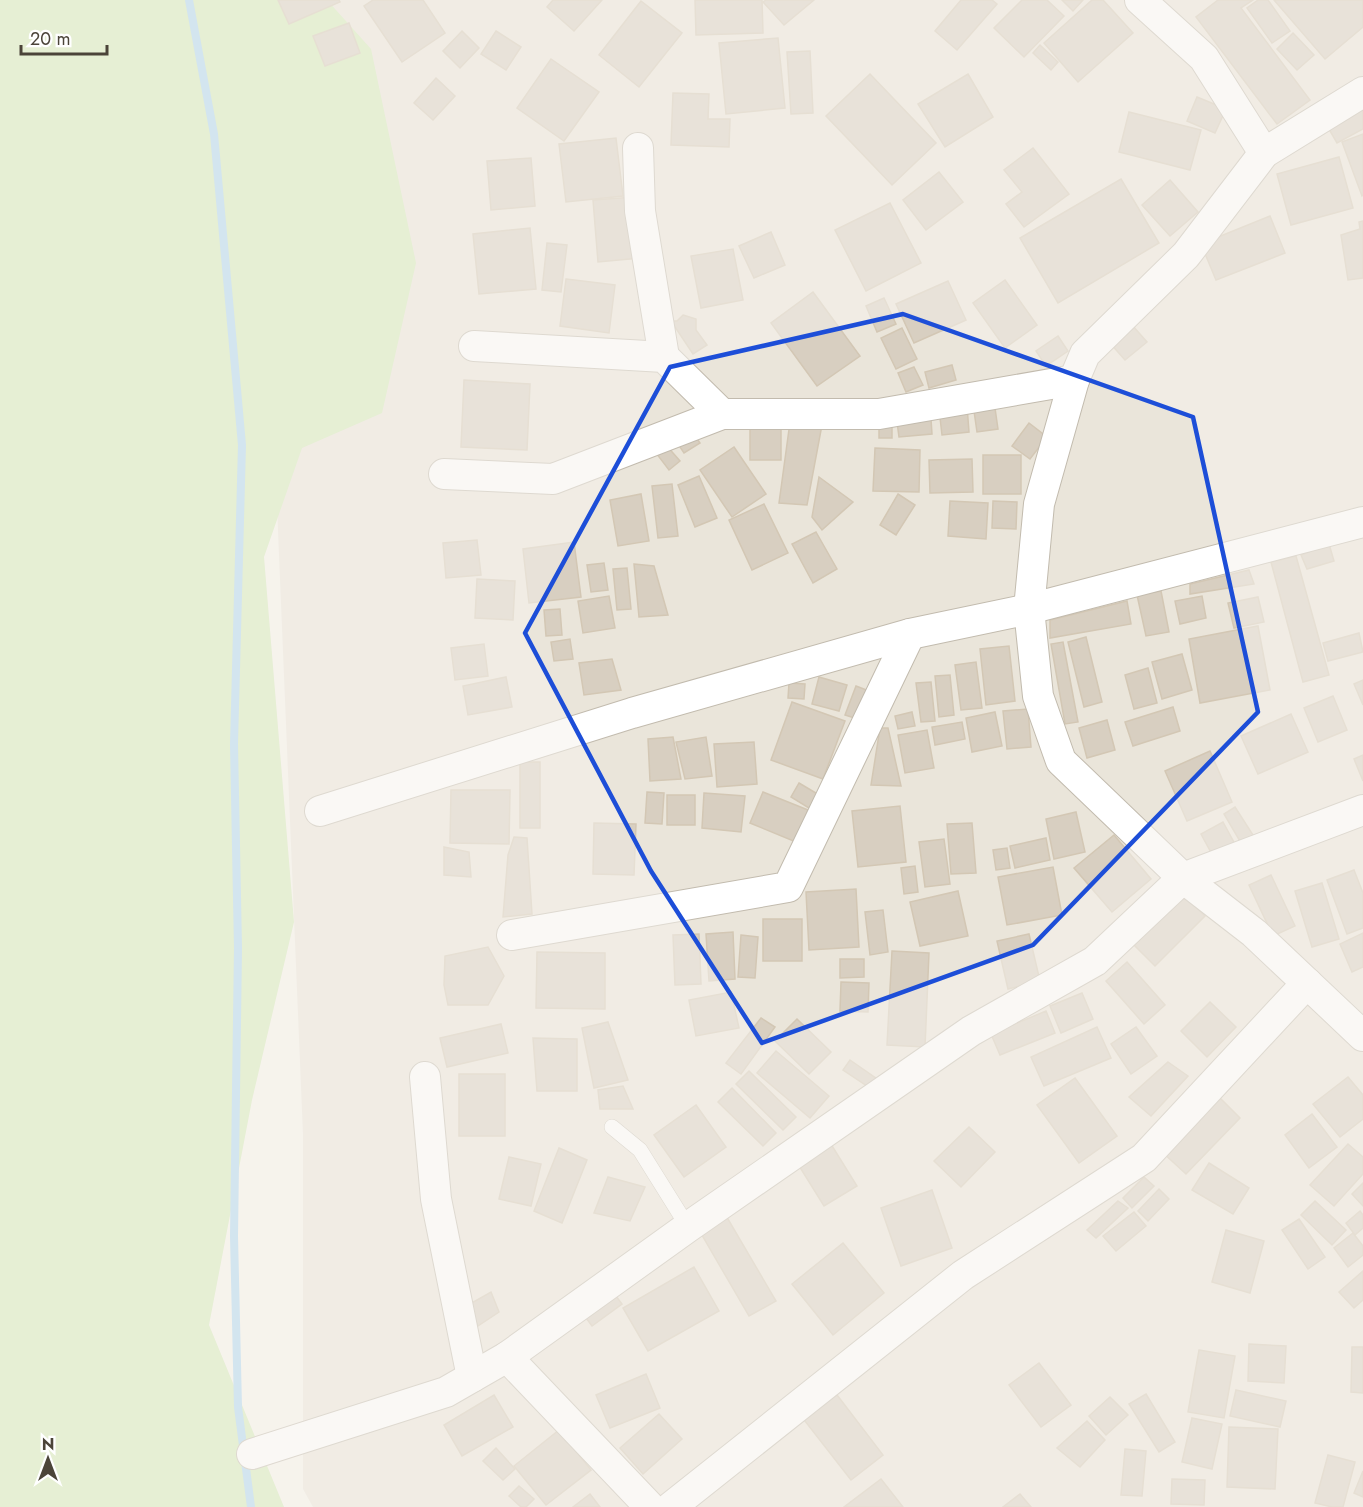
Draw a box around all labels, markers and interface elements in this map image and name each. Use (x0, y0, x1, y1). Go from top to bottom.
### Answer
scale bar (21, 18, 106, 56)
text: 20 m (30, 26, 70, 52)
north arrow (18, 1429, 78, 1489)
text: N (42, 1433, 54, 1456)

